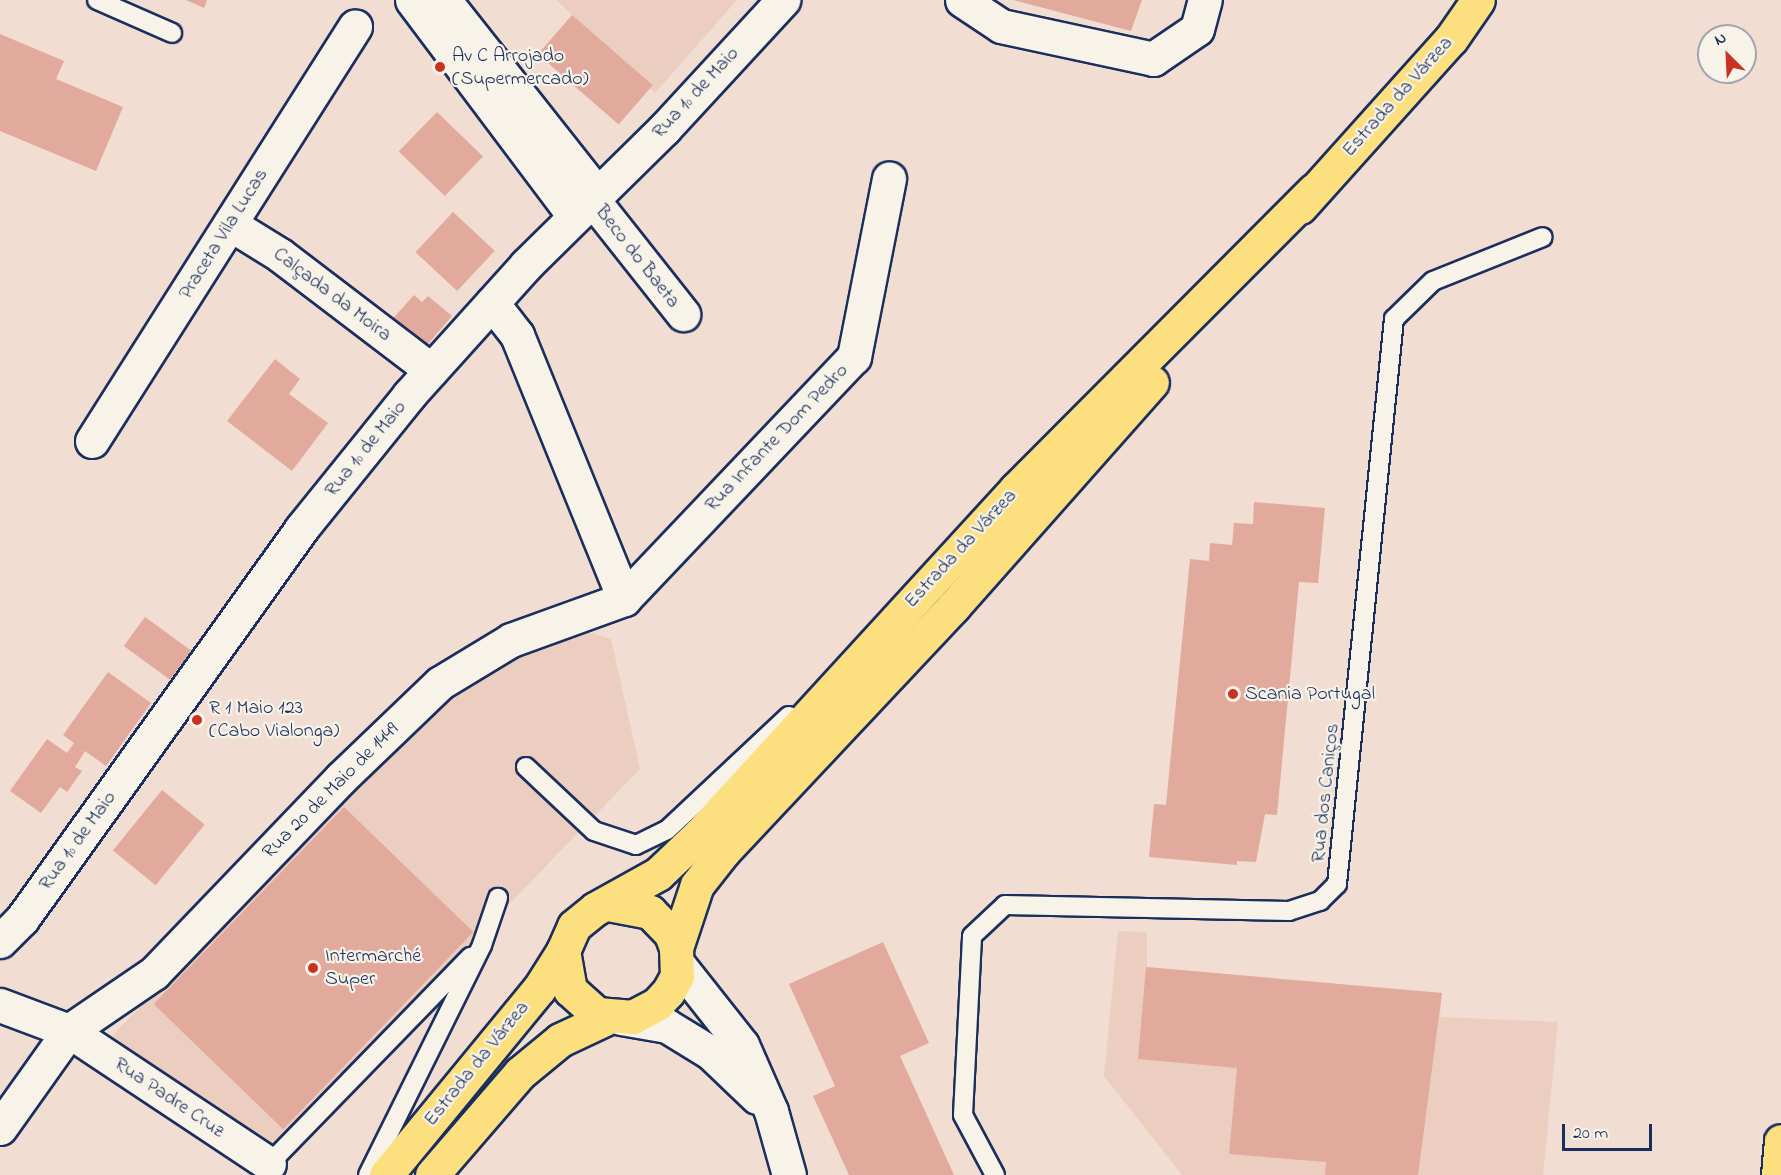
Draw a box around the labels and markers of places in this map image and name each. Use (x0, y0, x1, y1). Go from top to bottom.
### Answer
place label: Av C Arrojado (Supermercado) (452, 44, 589, 91)
marker: Av C Arrojado (Supermercado) (433, 60, 447, 74)
place label: Scania Portugal (1245, 682, 1375, 706)
marker: Scania Portugal (1226, 687, 1240, 701)
place label: R 1 Maio 123 (Cabo Vialonga) (209, 696, 339, 743)
marker: R 1 Maio 123 (Cabo Vialonga) (190, 713, 204, 727)
place label: Intermarché Super (325, 945, 421, 992)
marker: Intermarché Super (306, 961, 320, 975)

